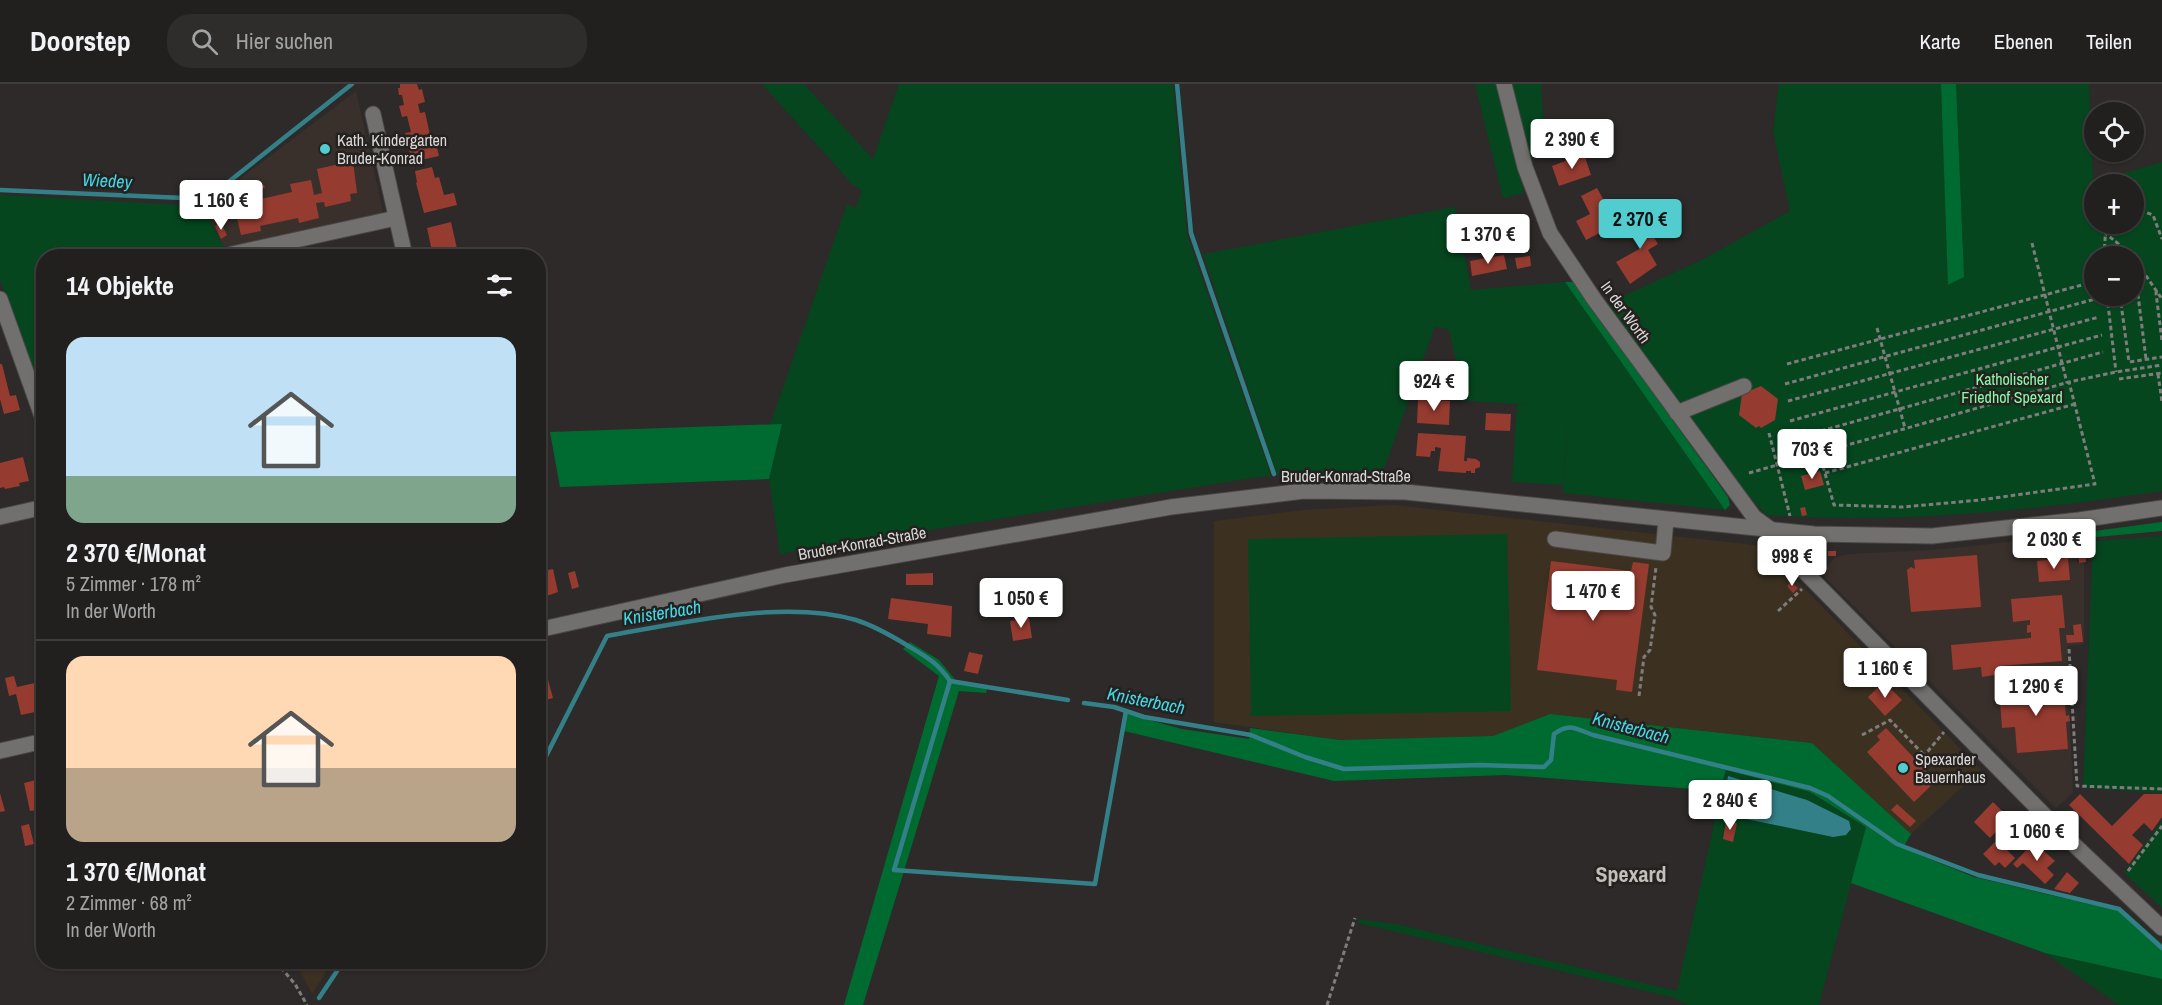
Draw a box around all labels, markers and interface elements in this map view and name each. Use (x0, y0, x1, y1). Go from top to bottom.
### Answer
search box (167, 14, 587, 68)
text: Doorstep (30, 22, 131, 60)
icon: search (188, 25, 221, 58)
text: Hier suchen (236, 26, 333, 56)
text: Karte (1920, 27, 1961, 56)
text: Ebenen (1994, 27, 2053, 56)
text: Teilen (2086, 27, 2132, 56)
map controls (2084, 102, 2144, 306)
button: locate (2084, 102, 2144, 162)
pin: 2 390 € (1517, 119, 1627, 170)
text: 2 390 € (1545, 125, 1599, 152)
place label: Kath. Kindergarten Bruder-Konrad (337, 129, 447, 169)
marker: Kath. Kindergarten Bruder-Konrad (318, 142, 332, 156)
water label: Wiedey (82, 167, 134, 194)
button: + (2084, 174, 2144, 234)
pin: 1 160 € (166, 180, 276, 231)
text: 1 160 € (194, 186, 248, 213)
pin: 2 370 € (1585, 199, 1695, 250)
text: 2 370 € (1613, 205, 1667, 232)
pin: 1 370 € (1433, 214, 1543, 265)
text: 1 370 € (1461, 220, 1515, 247)
button: − (2084, 246, 2144, 306)
text: 14 Objekte (66, 268, 174, 303)
icon: filters (483, 269, 516, 302)
street label: In der Worth (1596, 276, 1656, 348)
pin: 924 € (1392, 361, 1476, 412)
text: 924 € (1413, 367, 1455, 394)
park label: Katholischer Friedhof Spexard (1961, 368, 2063, 408)
icon: home (237, 376, 345, 484)
pin: 703 € (1770, 429, 1854, 480)
text: 703 € (1791, 435, 1833, 462)
street label: Bruder-Konrad-Straße (1281, 465, 1411, 487)
pin: 2 030 € (1999, 519, 2109, 570)
street label: Bruder-Konrad-Straße (796, 521, 928, 565)
text: 2 030 € (2027, 525, 2081, 552)
text: 2 370 €/Monat (66, 535, 206, 570)
pin: 998 € (1750, 536, 1834, 587)
text: 998 € (1771, 542, 1813, 569)
text: 5 Zimmer · 178 m² (66, 570, 201, 597)
pin: 1 470 € (1538, 571, 1648, 622)
text: 1 470 € (1566, 577, 1620, 604)
pin: 1 050 € (966, 578, 1076, 629)
text: 1 050 € (994, 584, 1048, 611)
water label: Knisterbach (621, 594, 703, 631)
text: In der Worth (66, 597, 156, 624)
pin: 1 160 € (1830, 648, 1940, 699)
text: 1 160 € (1858, 654, 1912, 681)
pin: 1 290 € (1981, 666, 2091, 717)
text: 1 290 € (2009, 672, 2063, 699)
water label: Knisterbach (1105, 681, 1187, 720)
icon: home (237, 695, 345, 803)
water label: Knisterbach (1590, 705, 1672, 750)
place label: Spexarder Bauernhaus (1915, 748, 1986, 788)
marker: Spexarder Bauernhaus (1896, 761, 1910, 775)
pin: 2 840 € (1675, 780, 1785, 831)
text: 2 840 € (1703, 786, 1757, 813)
pin: 1 060 € (1982, 811, 2092, 862)
text: 1 060 € (2010, 817, 2064, 844)
text: 1 370 €/Monat (66, 854, 206, 889)
district label: Spexard (1595, 859, 1667, 889)
text: 2 Zimmer · 68 m² (66, 889, 192, 916)
text: In der Worth (66, 916, 156, 943)

